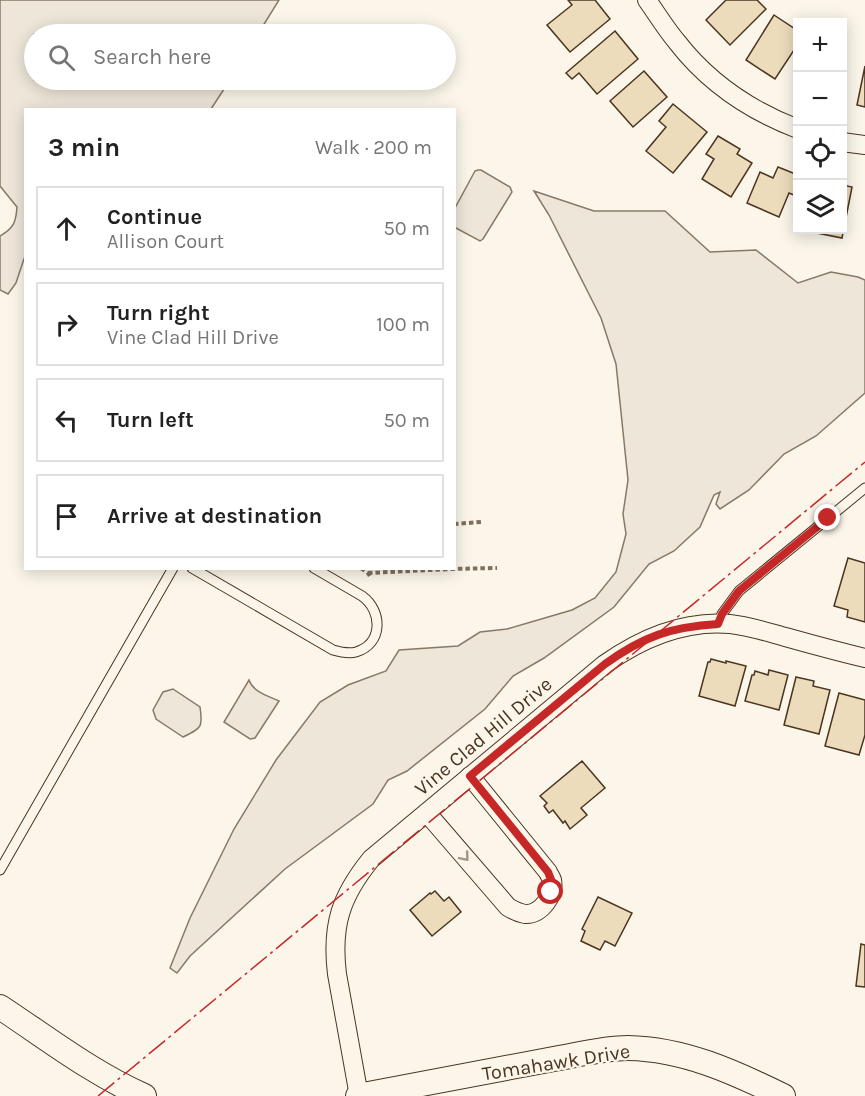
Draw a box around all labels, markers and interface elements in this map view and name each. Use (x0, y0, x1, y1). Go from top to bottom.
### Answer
map controls (793, 18, 847, 234)
button: + (793, 18, 847, 72)
search box (24, 24, 456, 90)
icon: search (45, 41, 78, 74)
text: Search here (93, 44, 211, 70)
button: − (793, 72, 847, 126)
button: locate (793, 126, 847, 180)
text: 3 min (48, 132, 120, 163)
text: Walk · 200 m (315, 136, 432, 159)
button: layers (793, 180, 847, 234)
text: Continue (107, 204, 202, 230)
icon: ahead (50, 212, 83, 245)
text: 50 m (383, 217, 430, 240)
text: Allison Court (107, 230, 224, 253)
text: Turn right (107, 300, 210, 326)
icon: right (50, 308, 83, 341)
text: 100 m (376, 313, 430, 336)
text: Vine Clad Hill Drive (107, 326, 279, 349)
icon: left (50, 404, 83, 437)
text: Turn left (107, 407, 194, 433)
text: 50 m (383, 409, 430, 432)
icon: arrive (50, 500, 83, 533)
text: Arrive at destination (107, 503, 322, 529)
route end (814, 504, 840, 530)
street label: Vine Clad Hill Drive (410, 672, 557, 800)
one-way arrow (457, 850, 468, 861)
route start (537, 878, 563, 904)
street label: Tomahawk Drive (481, 1039, 632, 1086)

